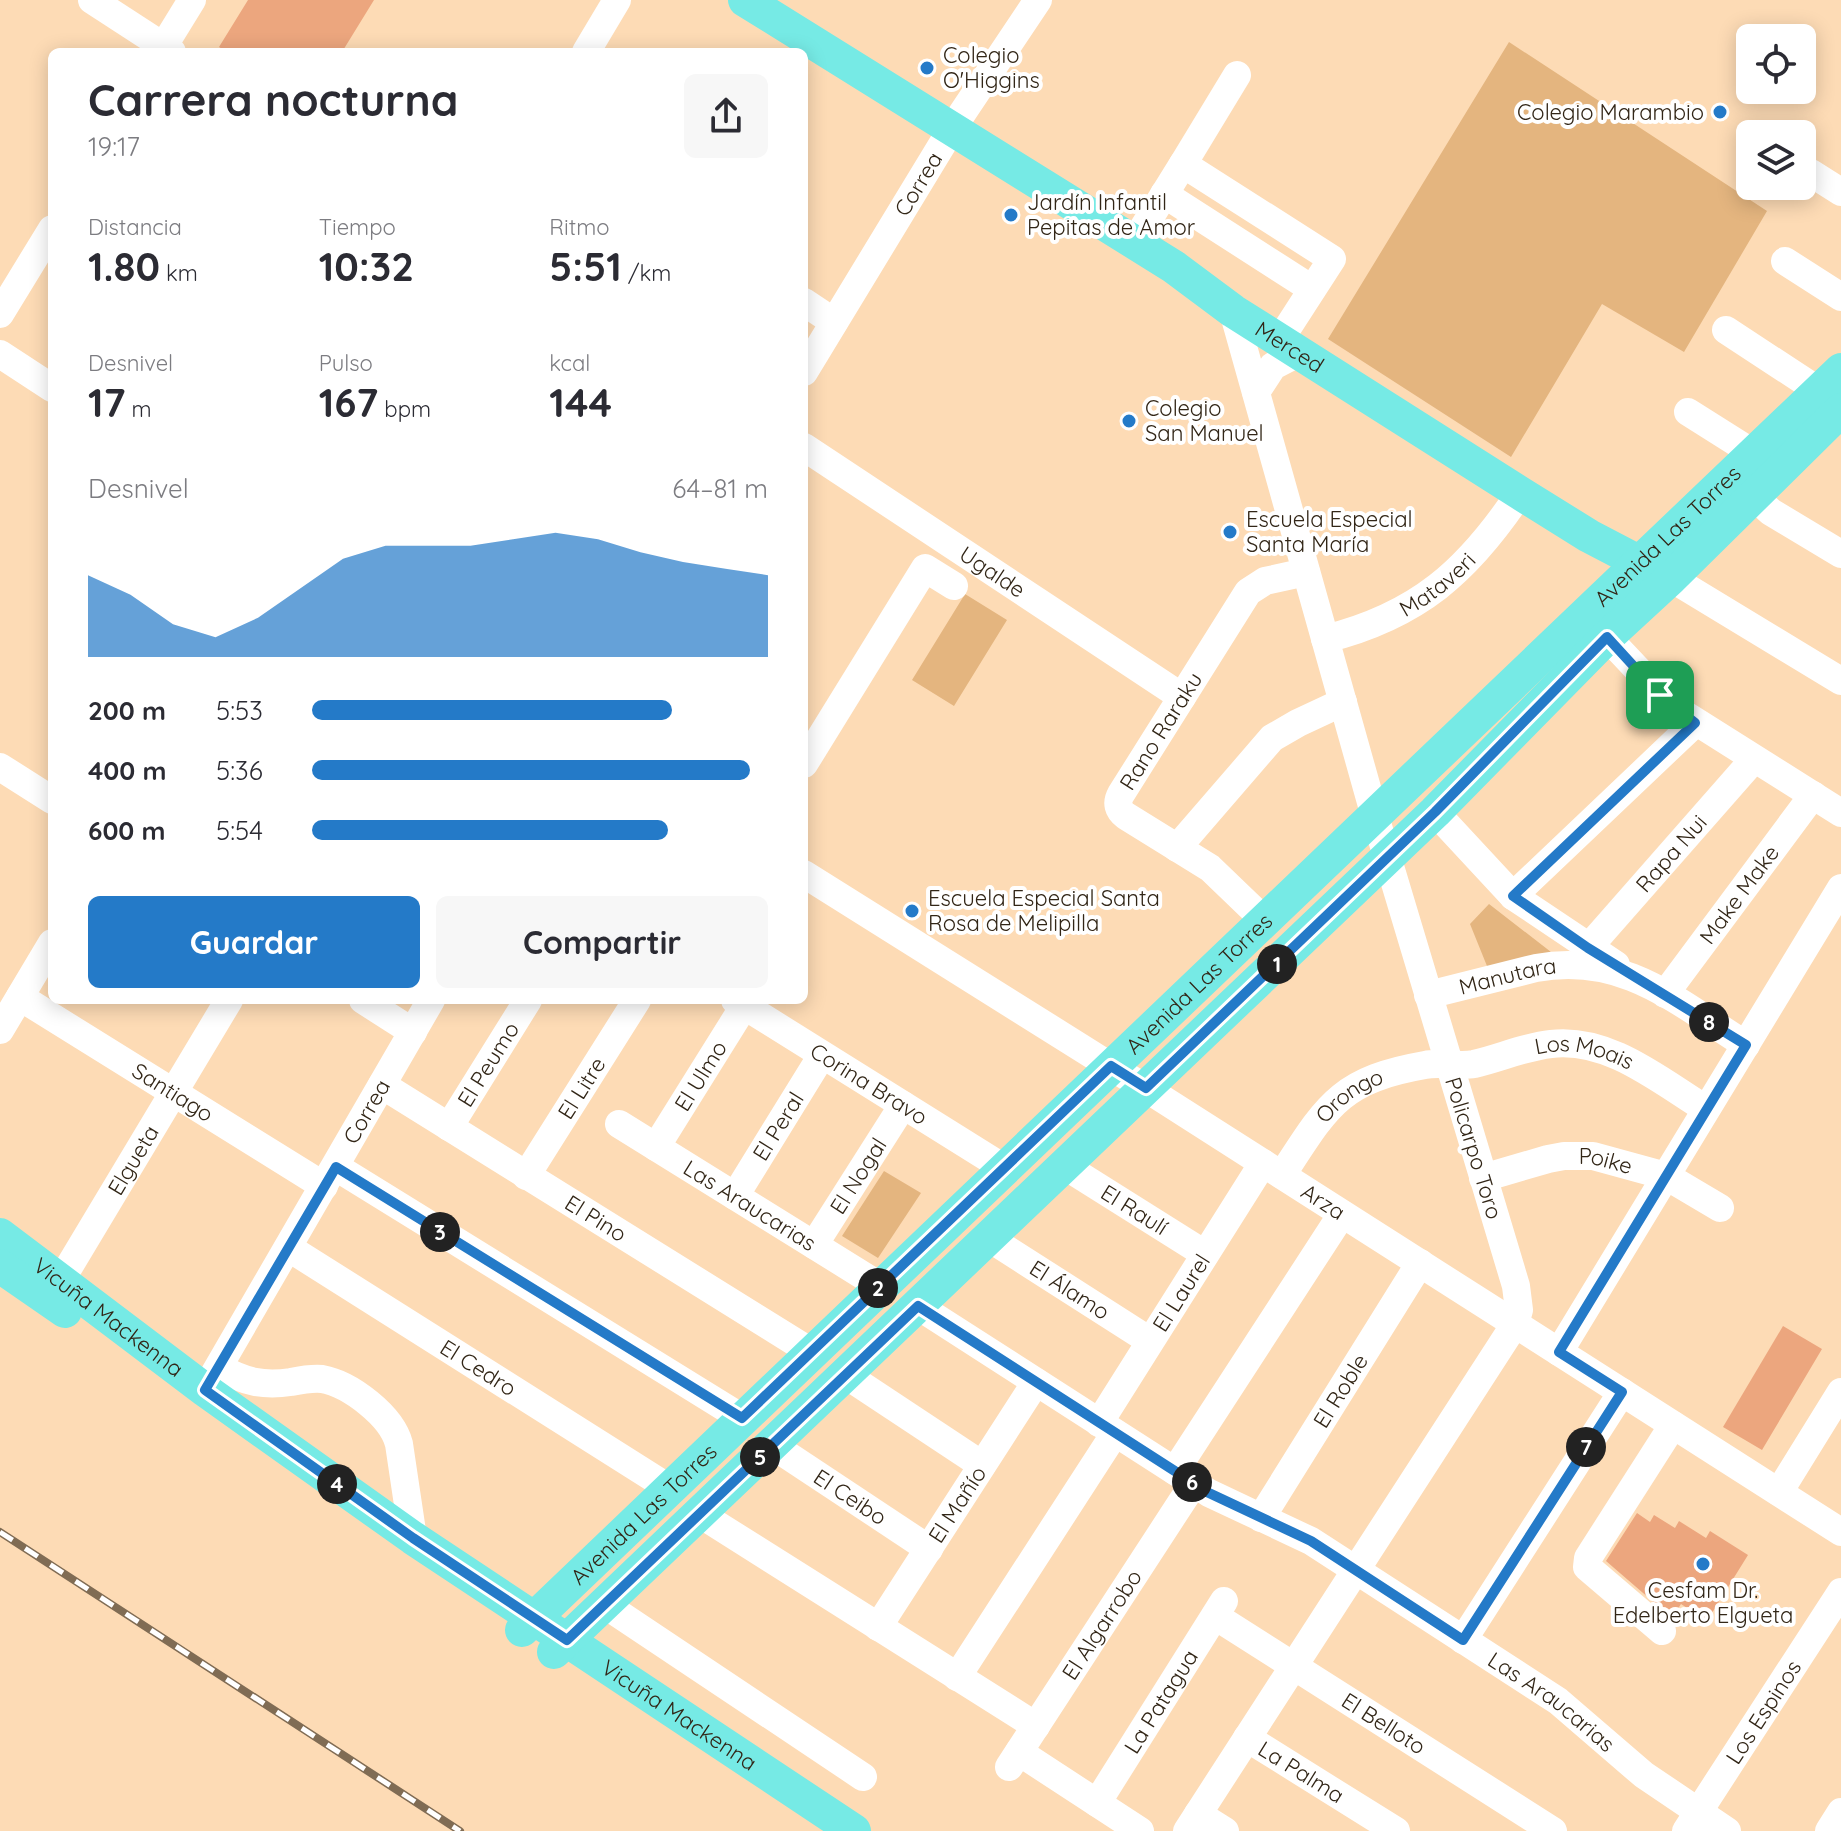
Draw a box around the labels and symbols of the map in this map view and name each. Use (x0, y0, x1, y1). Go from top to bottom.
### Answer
place label: Colegio O'Higgins (943, 41, 1040, 94)
marker: Colegio O'Higgins (918, 59, 936, 77)
place label: Colegio Marambio (1517, 98, 1704, 126)
marker: Colegio Marambio (1711, 103, 1729, 121)
street label: Correa (888, 147, 948, 221)
place label: Jardín Infantil Pepitas de Amor (1027, 188, 1196, 241)
marker: Jardín Infantil Pepitas de Amor (1002, 206, 1020, 224)
street label: Merced (1250, 315, 1329, 379)
place label: Colegio San Manuel (1145, 394, 1264, 447)
marker: Colegio San Manuel (1120, 412, 1138, 430)
street label: Avenida Las Torres (1588, 459, 1747, 612)
place label: Escuela Especial Santa María (1246, 505, 1413, 558)
marker: Escuela Especial Santa María (1221, 523, 1239, 541)
street label: Ugalde (954, 540, 1031, 604)
street label: Mataveri (1394, 546, 1481, 623)
pin (1626, 661, 1694, 729)
street label: Rano Raraku (1113, 667, 1208, 795)
street label: Rapa Nui (1630, 809, 1713, 898)
street label: Make Make (1693, 839, 1785, 950)
place label: Escuela Especial Santa Rosa de Melipilla (928, 884, 1160, 937)
marker: Escuela Especial Santa Rosa de Melipilla (903, 902, 921, 920)
street label: Avenida Las Torres (1120, 907, 1278, 1060)
pin: 1 (1257, 944, 1297, 984)
street label: Manutara (1456, 951, 1558, 1001)
pin: 8 (1689, 1002, 1729, 1042)
street label: El Peumo (451, 1017, 525, 1112)
street label: Los Moais (1532, 1029, 1639, 1076)
street label: El Ulmo (668, 1035, 733, 1116)
street label: Corina Bravo (805, 1036, 933, 1131)
street label: El Litre (552, 1052, 611, 1124)
street label: Santiago (127, 1056, 219, 1128)
street label: Orongo (1309, 1062, 1387, 1128)
street label: Correa (337, 1074, 396, 1149)
street label: Policarpo Toro (1439, 1074, 1509, 1222)
street label: El Peral (746, 1087, 810, 1166)
street label: Elgueta (101, 1120, 165, 1200)
street label: El Nogal (823, 1132, 893, 1219)
street label: Poike (1579, 1142, 1636, 1180)
street label: Las Araucarias (678, 1153, 821, 1257)
street label: Arza (1296, 1177, 1350, 1226)
street label: El Raulí (1096, 1178, 1173, 1241)
street label: El Pino (560, 1188, 632, 1248)
pin: 3 (420, 1212, 460, 1252)
street label: El Laurel (1146, 1249, 1216, 1337)
street label: Vicuña Mackenna (28, 1251, 189, 1383)
street label: El Álamo (1025, 1254, 1115, 1326)
pin: 2 (858, 1268, 898, 1308)
street label: El Cedro (435, 1333, 522, 1402)
street label: El Roble (1307, 1348, 1374, 1433)
pin: 7 (1566, 1427, 1606, 1467)
street label: Avenida Las Torres (564, 1437, 723, 1591)
pin: 5 (740, 1437, 780, 1477)
street label: El Mañío (922, 1461, 992, 1548)
pin: 6 (1172, 1462, 1212, 1502)
street label: El Ceibo (809, 1463, 892, 1531)
pin: 4 (317, 1464, 357, 1504)
marker: Cesfam Dr. Edelberto Elgueta (1694, 1555, 1712, 1573)
street label: El Algarrobo (1056, 1564, 1148, 1685)
place label: Cesfam Dr. Edelberto Elgueta (1613, 1576, 1793, 1629)
street label: La Patagua (1118, 1644, 1204, 1759)
street label: Las Araucarias (1483, 1645, 1621, 1758)
street label: Vicuña Mackenna (596, 1653, 762, 1777)
street label: Los Espinos (1719, 1654, 1807, 1769)
street label: El Belloto (1337, 1686, 1431, 1760)
street label: La Palma (1253, 1735, 1349, 1809)

